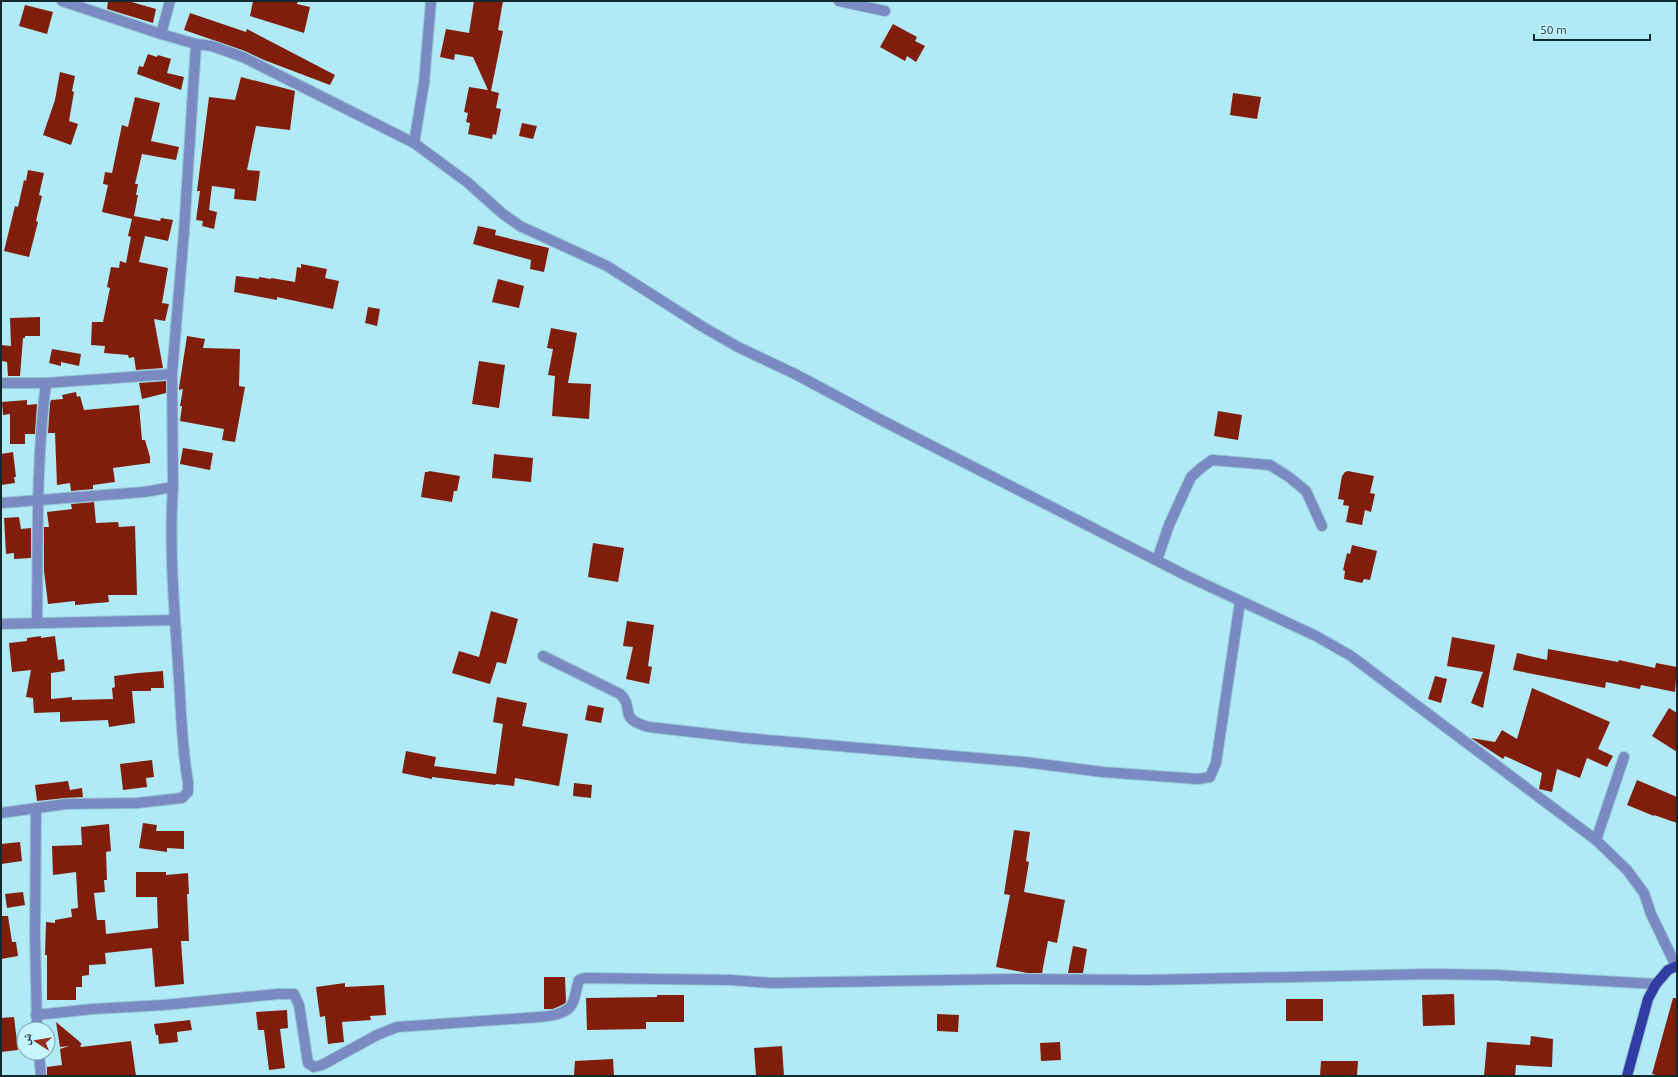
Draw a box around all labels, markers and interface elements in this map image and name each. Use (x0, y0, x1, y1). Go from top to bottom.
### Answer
scale bar (1534, 16, 1650, 42)
text: 50 m (1540, 23, 1567, 36)
north arrow (16, 1021, 56, 1061)
text: ش (19, 1032, 35, 1046)

